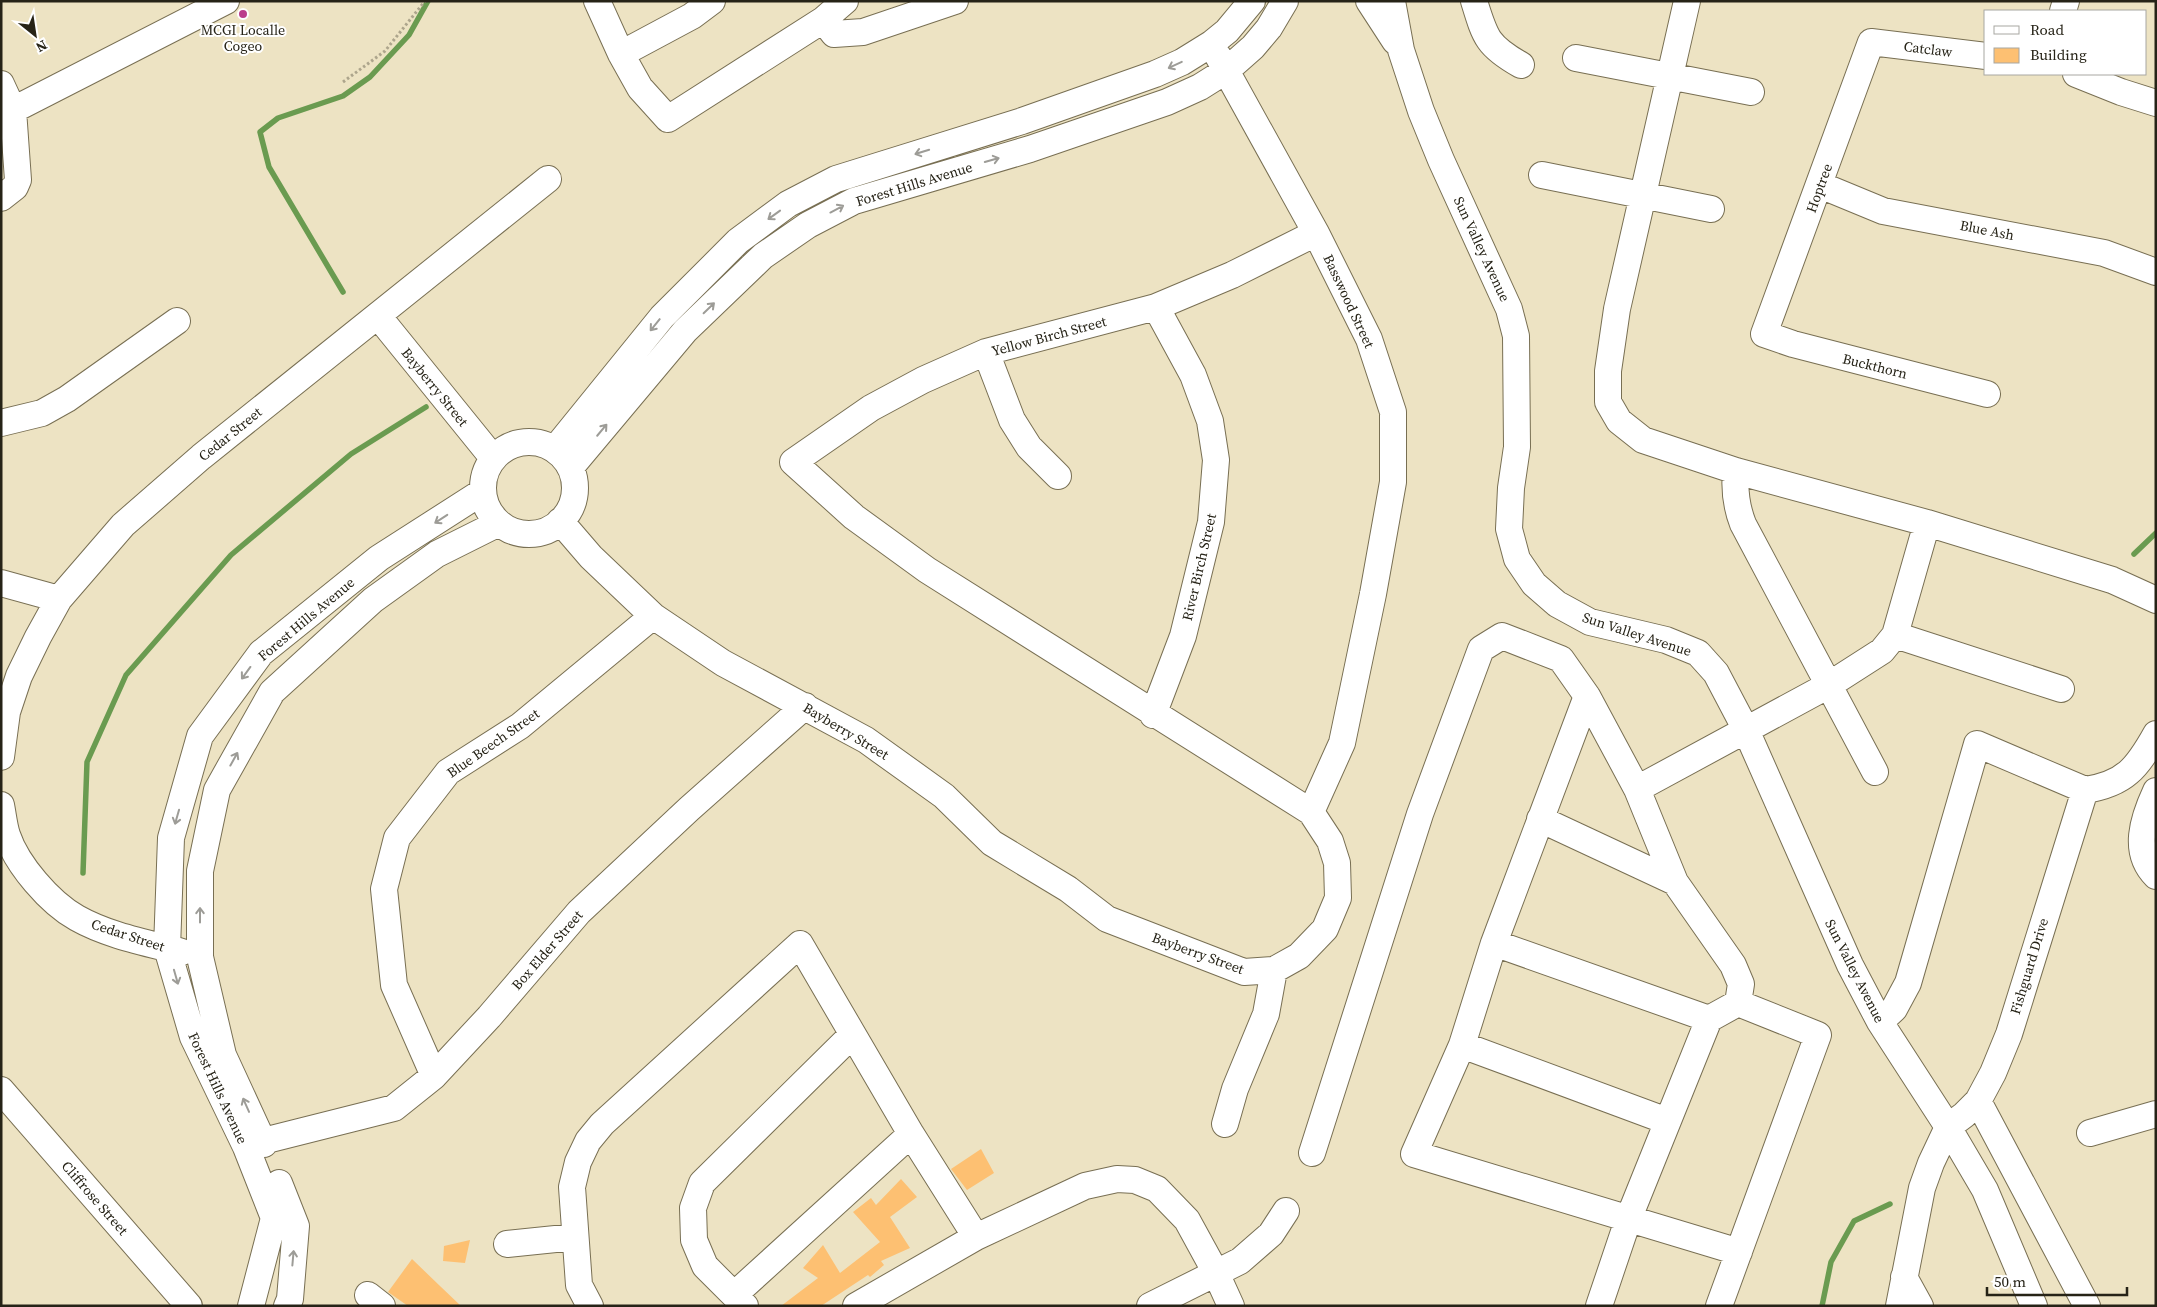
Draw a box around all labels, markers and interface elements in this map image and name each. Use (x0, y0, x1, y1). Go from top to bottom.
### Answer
marker: MCGI Localle Cogeo (237, 8, 249, 20)
north arrow (10, 10, 60, 60)
legend (1984, 10, 2147, 75)
text: Road (2030, 19, 2064, 40)
place label: MCGI Localle Cogeo (201, 20, 285, 56)
text: N (32, 35, 51, 57)
street label: Catclaw (1903, 36, 1954, 62)
text: Building (2030, 44, 2087, 65)
one-way arrow (1168, 61, 1183, 70)
one-way arrow (915, 148, 931, 158)
one-way arrow (983, 155, 999, 165)
street label: Forest Hills Avenue (853, 157, 975, 211)
street label: Hoptree (1801, 161, 1837, 215)
street label: Sun Valley Avenue (1449, 193, 1515, 305)
one-way arrow (829, 204, 844, 214)
one-way arrow (767, 210, 781, 220)
street label: Blue Ash (1958, 215, 2016, 245)
street label: Basswood Street (1319, 251, 1380, 352)
one-way arrow (703, 302, 715, 314)
street label: Yellow Birch Street (989, 311, 1109, 361)
one-way arrow (649, 318, 660, 331)
street label: Bayberry Street (397, 343, 473, 431)
street label: Buckthorn (1841, 348, 1910, 384)
street label: Cedar Street (194, 402, 266, 466)
one-way arrow (596, 424, 607, 437)
street label: River Birch Street (1177, 511, 1221, 623)
one-way arrow (435, 514, 449, 524)
street label: Forest Hills Avenue (253, 572, 359, 666)
street label: Sun Valley Avenue (1580, 607, 1694, 661)
one-way arrow (241, 666, 251, 680)
street label: Bayberry Street (799, 698, 893, 765)
street label: Blue Beech Street (443, 703, 544, 782)
one-way arrow (230, 753, 240, 767)
one-way arrow (171, 809, 181, 825)
street label: Box Elder Street (507, 905, 588, 994)
one-way arrow (195, 908, 205, 924)
street label: Cedar Street (89, 914, 168, 956)
street label: Fishguard Drive (2005, 915, 2053, 1017)
street label: Sun Valley Avenue (1820, 916, 1890, 1026)
street label: Bayberry Street (1149, 927, 1247, 979)
one-way arrow (171, 969, 181, 985)
street label: Forest Hills Avenue (183, 1029, 253, 1147)
one-way arrow (241, 1098, 251, 1113)
street label: Cliffrose Street (57, 1157, 133, 1240)
one-way arrow (289, 1250, 298, 1266)
scale bar (1987, 1264, 2127, 1296)
text: 50 m (1994, 1271, 2026, 1292)

